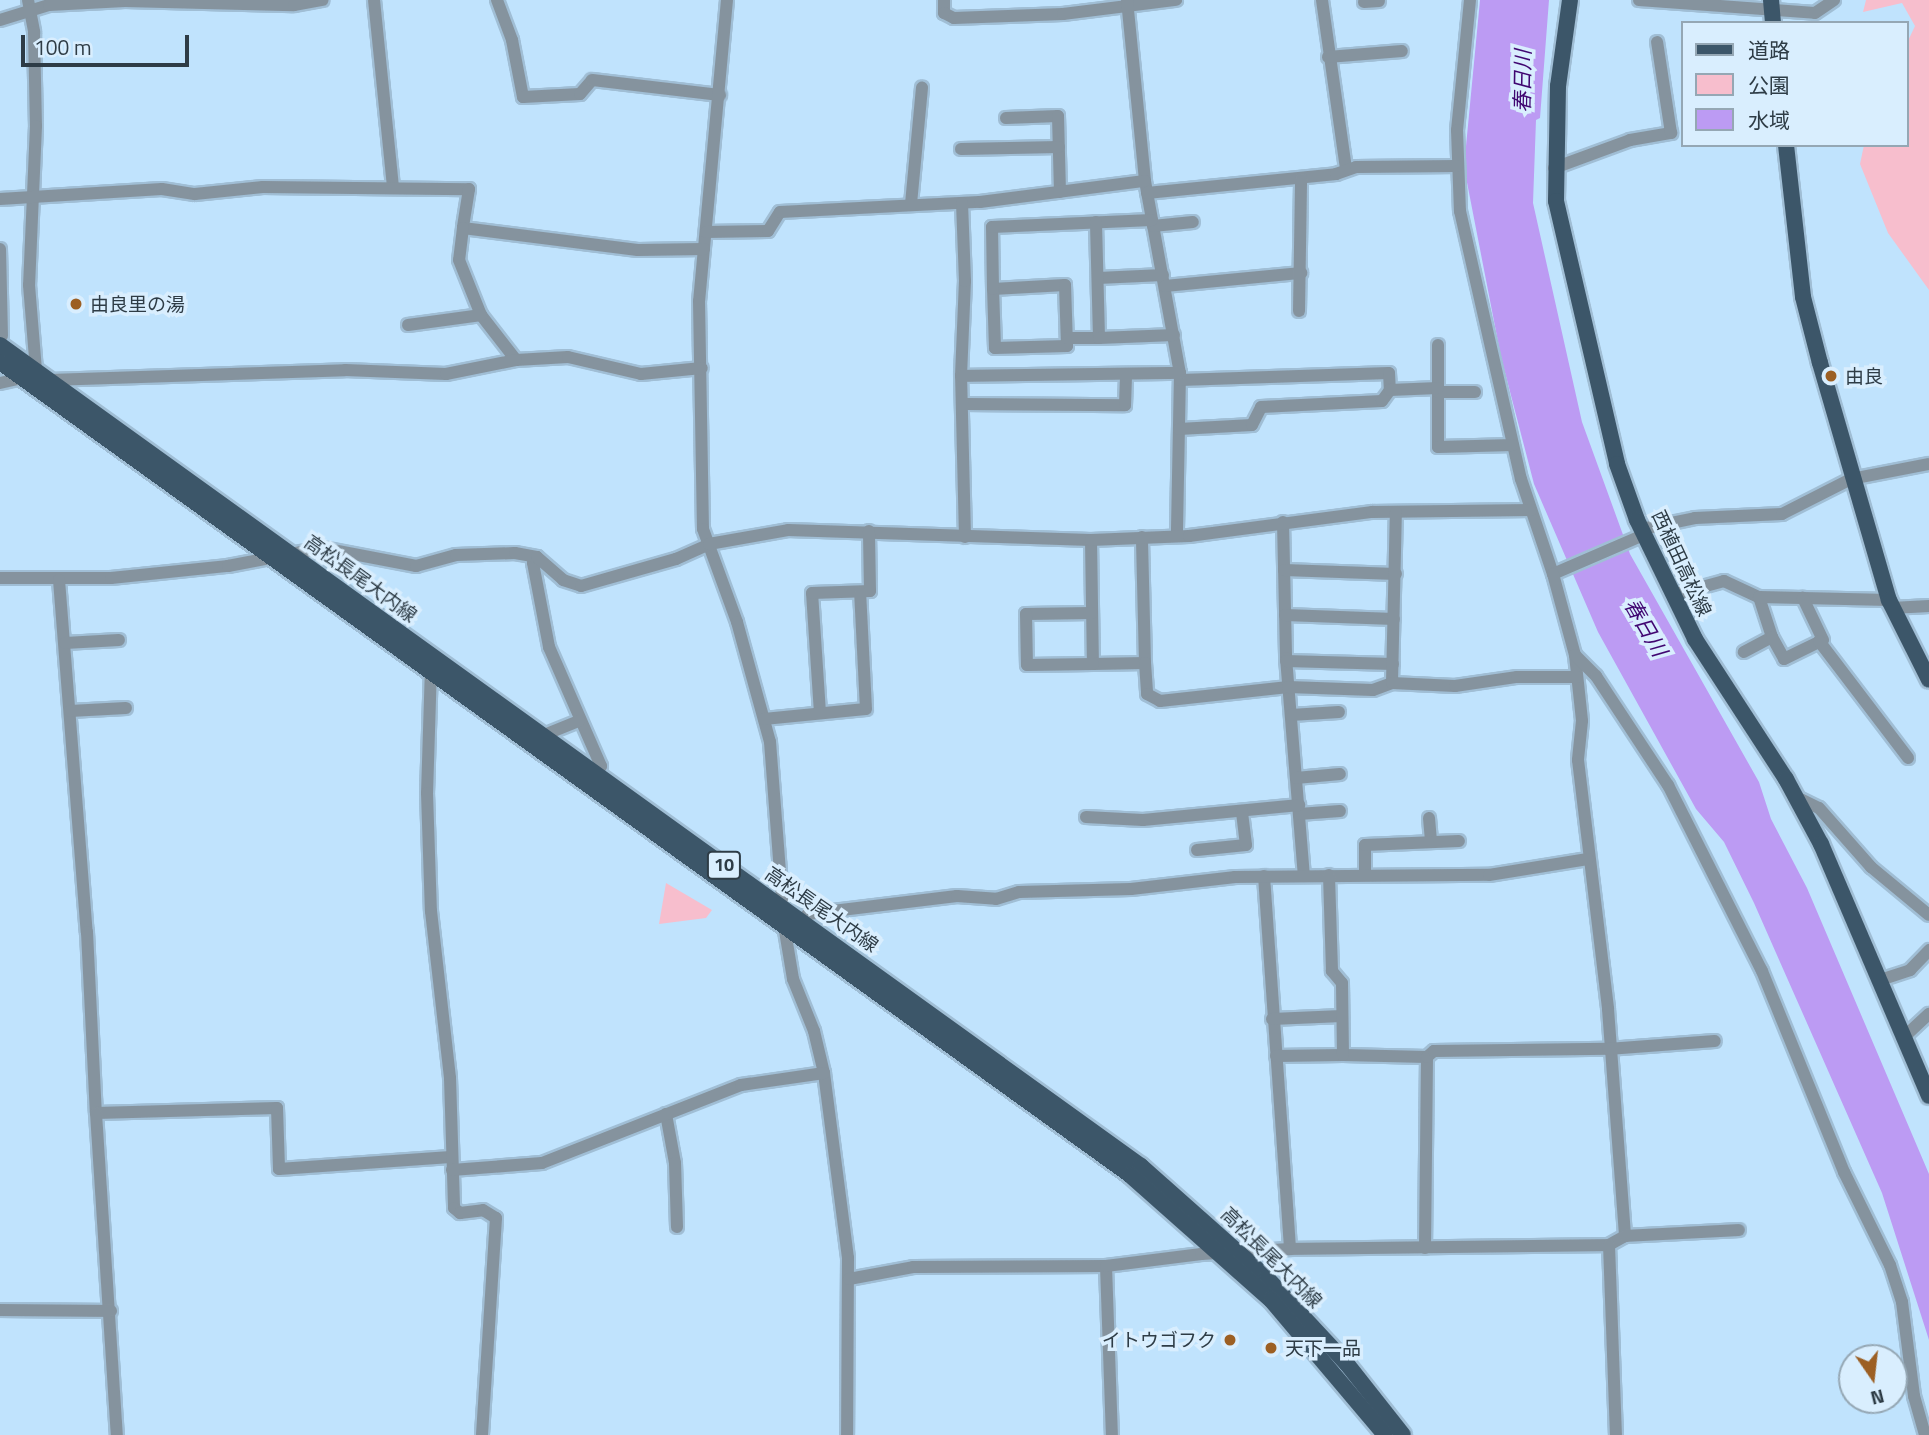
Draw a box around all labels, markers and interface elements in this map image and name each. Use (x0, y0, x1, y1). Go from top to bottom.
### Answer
scale bar (24, 21, 192, 65)
legend (1680, 21, 1908, 147)
text: 100 m (34, 31, 91, 63)
text: 道路 (1748, 34, 1790, 66)
water label: 春日川 (1509, 49, 1535, 113)
text: 公園 (1748, 69, 1790, 101)
text: 水域 (1748, 104, 1790, 136)
place label: 由良里の湯 (90, 293, 185, 315)
marker: 由良里の湯 (68, 296, 84, 312)
place label: 由良 (1845, 365, 1883, 387)
marker: 由良 (1823, 368, 1839, 384)
street label: 西植田高松線 (1648, 507, 1716, 619)
street label: 高松長尾大内線 (300, 530, 422, 626)
water label: 春日川 (1619, 593, 1673, 661)
road number: 10 (706, 850, 742, 880)
street label: 高松長尾大内線 (761, 862, 883, 956)
street label: 高松長尾大内線 (1217, 1202, 1327, 1312)
place label: イトウゴフク (1102, 1329, 1216, 1351)
marker: イトウゴフク (1222, 1332, 1238, 1348)
place label: 天下一品 (1285, 1337, 1361, 1359)
marker: 天下一品 (1263, 1340, 1279, 1356)
north arrow (1838, 1344, 1908, 1414)
text: N (1868, 1382, 1888, 1414)

